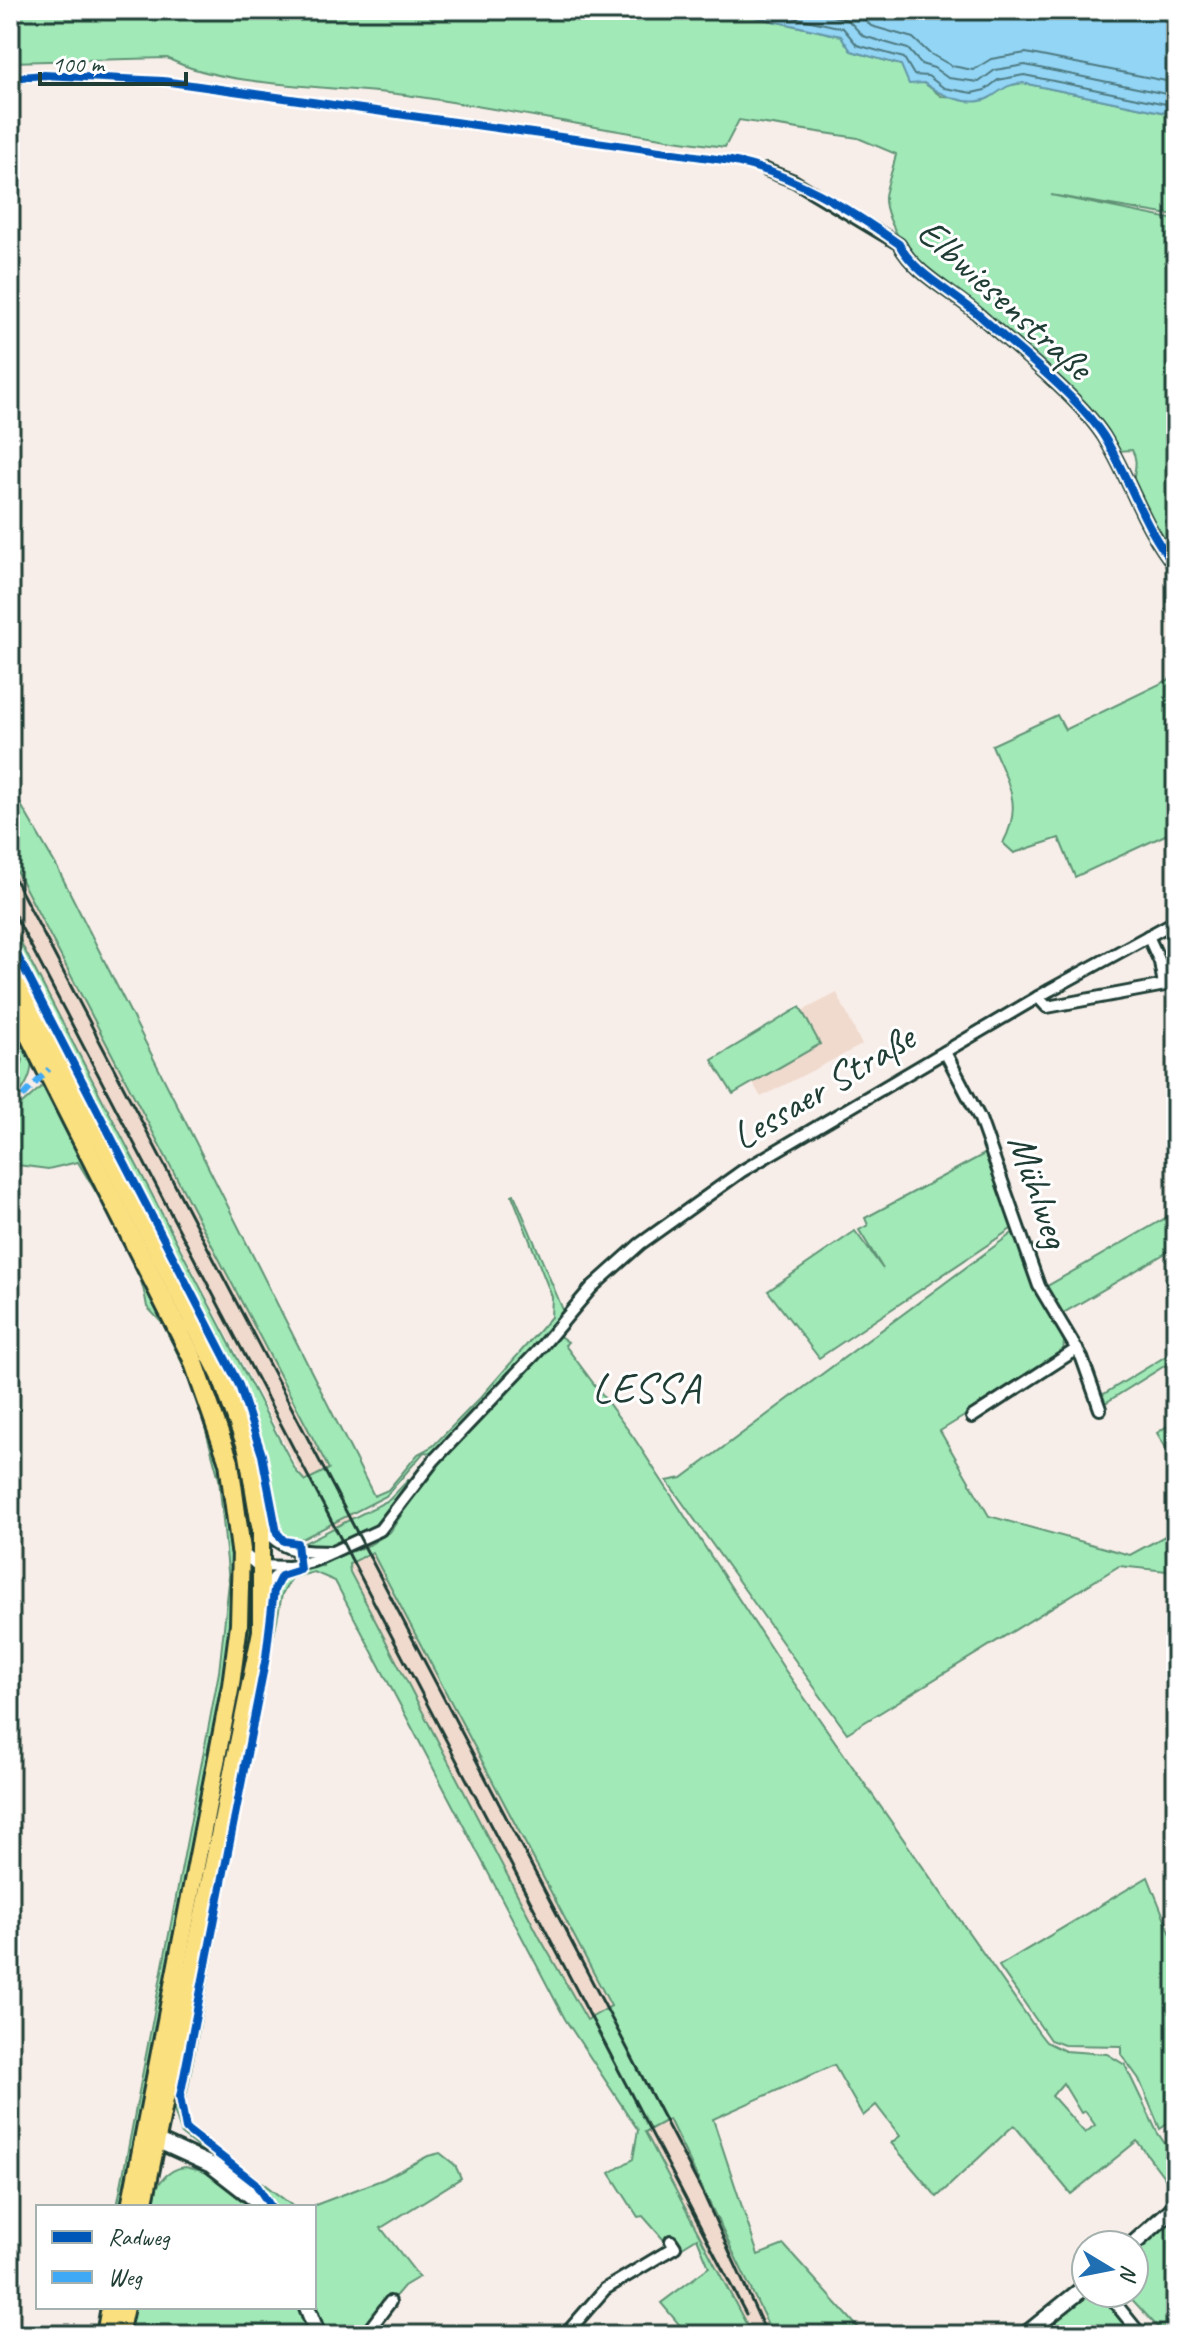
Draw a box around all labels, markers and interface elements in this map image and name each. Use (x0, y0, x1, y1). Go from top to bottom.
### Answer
scale bar (40, 36, 186, 86)
text: 100 m (52, 49, 106, 79)
street label: Elbwiesenstraße (907, 207, 1105, 393)
street label: Lessaer Straße (722, 1011, 926, 1161)
street label: Mühlweg (996, 1128, 1082, 1256)
district label: LESSA (592, 1362, 702, 1415)
legend (36, 2205, 316, 2309)
text: Radweg (108, 2222, 171, 2252)
north arrow (1070, 2229, 1150, 2309)
text: Weg (108, 2262, 143, 2292)
text: N (1113, 2263, 1144, 2285)

